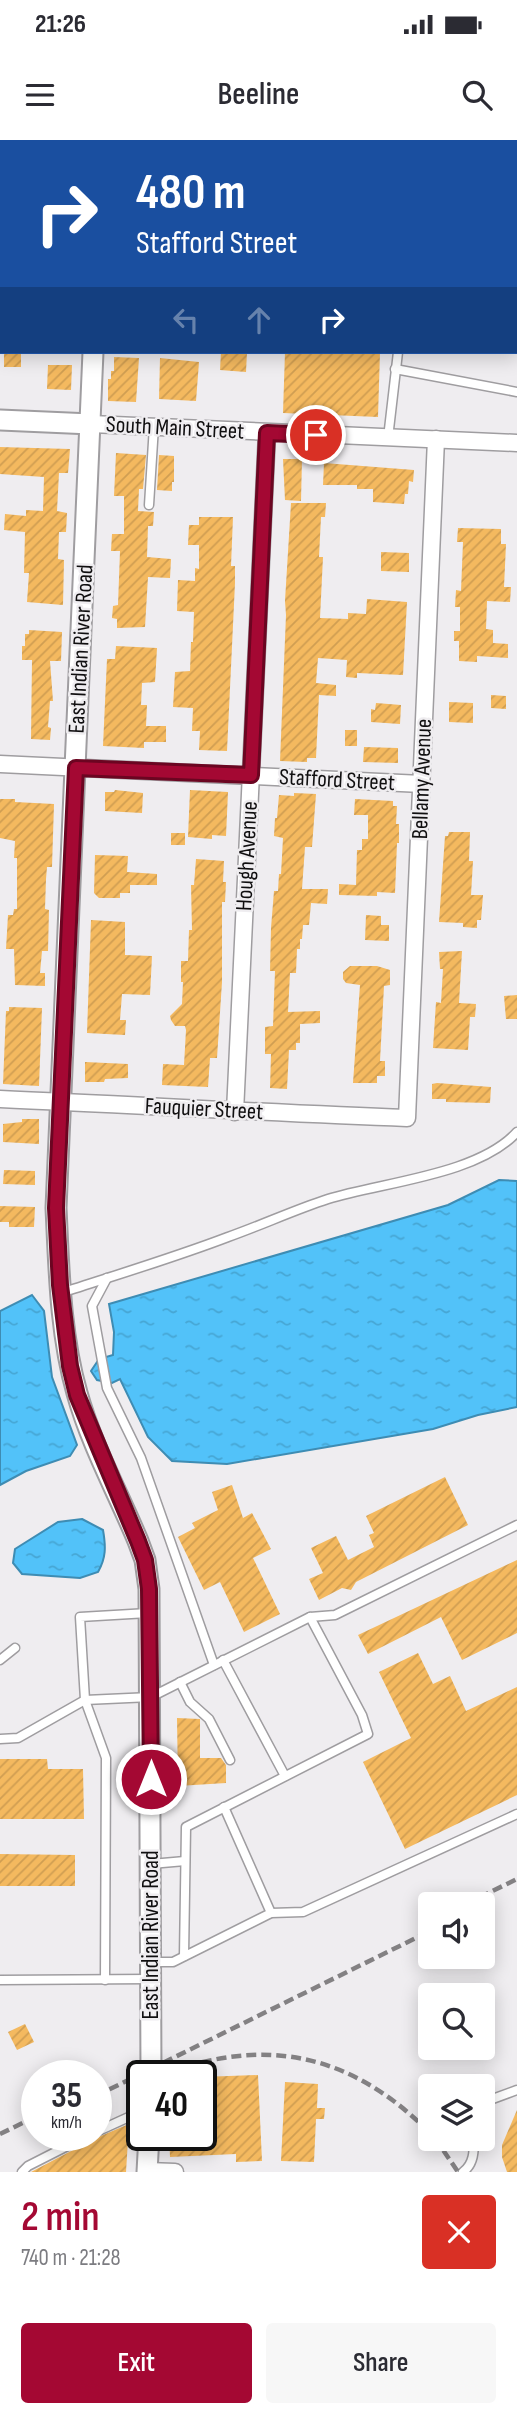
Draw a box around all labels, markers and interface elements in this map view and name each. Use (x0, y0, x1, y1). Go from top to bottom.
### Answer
text: 21:26 (35, 9, 86, 40)
text: Beeline (218, 75, 299, 114)
icon: menu (21, 76, 59, 114)
icon: search (458, 76, 496, 114)
text: 480 m (136, 164, 245, 223)
icon: right (21, 168, 112, 259)
text: Stafford Street (136, 224, 297, 263)
icon: left (167, 301, 205, 339)
icon: ahead (240, 301, 278, 339)
icon: right (313, 301, 351, 339)
pin (286, 405, 346, 465)
street label: South Main Street (105, 410, 245, 446)
icon: arrive (297, 416, 335, 454)
street label: East Indian River Road (63, 564, 99, 734)
street label: Bellamy Avenue (406, 718, 438, 840)
street label: Stafford Street (278, 763, 396, 797)
street label: Hough Avenue (230, 800, 264, 912)
street label: Fauquier Street (144, 1092, 264, 1126)
position arrow (114, 1742, 188, 1816)
street label: East Indian River Road (137, 1850, 165, 2020)
map controls (418, 1892, 495, 2151)
button: sound (418, 1892, 495, 1969)
button: search (418, 1983, 495, 2060)
speed limit sign: 40 (126, 2060, 217, 2151)
button: layers (418, 2074, 495, 2151)
text: 35 (51, 2075, 82, 2118)
text: km/h (51, 2112, 82, 2133)
text: 2 min (21, 2192, 100, 2243)
button: close (422, 2195, 496, 2269)
text: 740 m · 21:28 (21, 2244, 121, 2272)
button: Exit (21, 2323, 252, 2403)
button: Share (266, 2323, 496, 2403)

